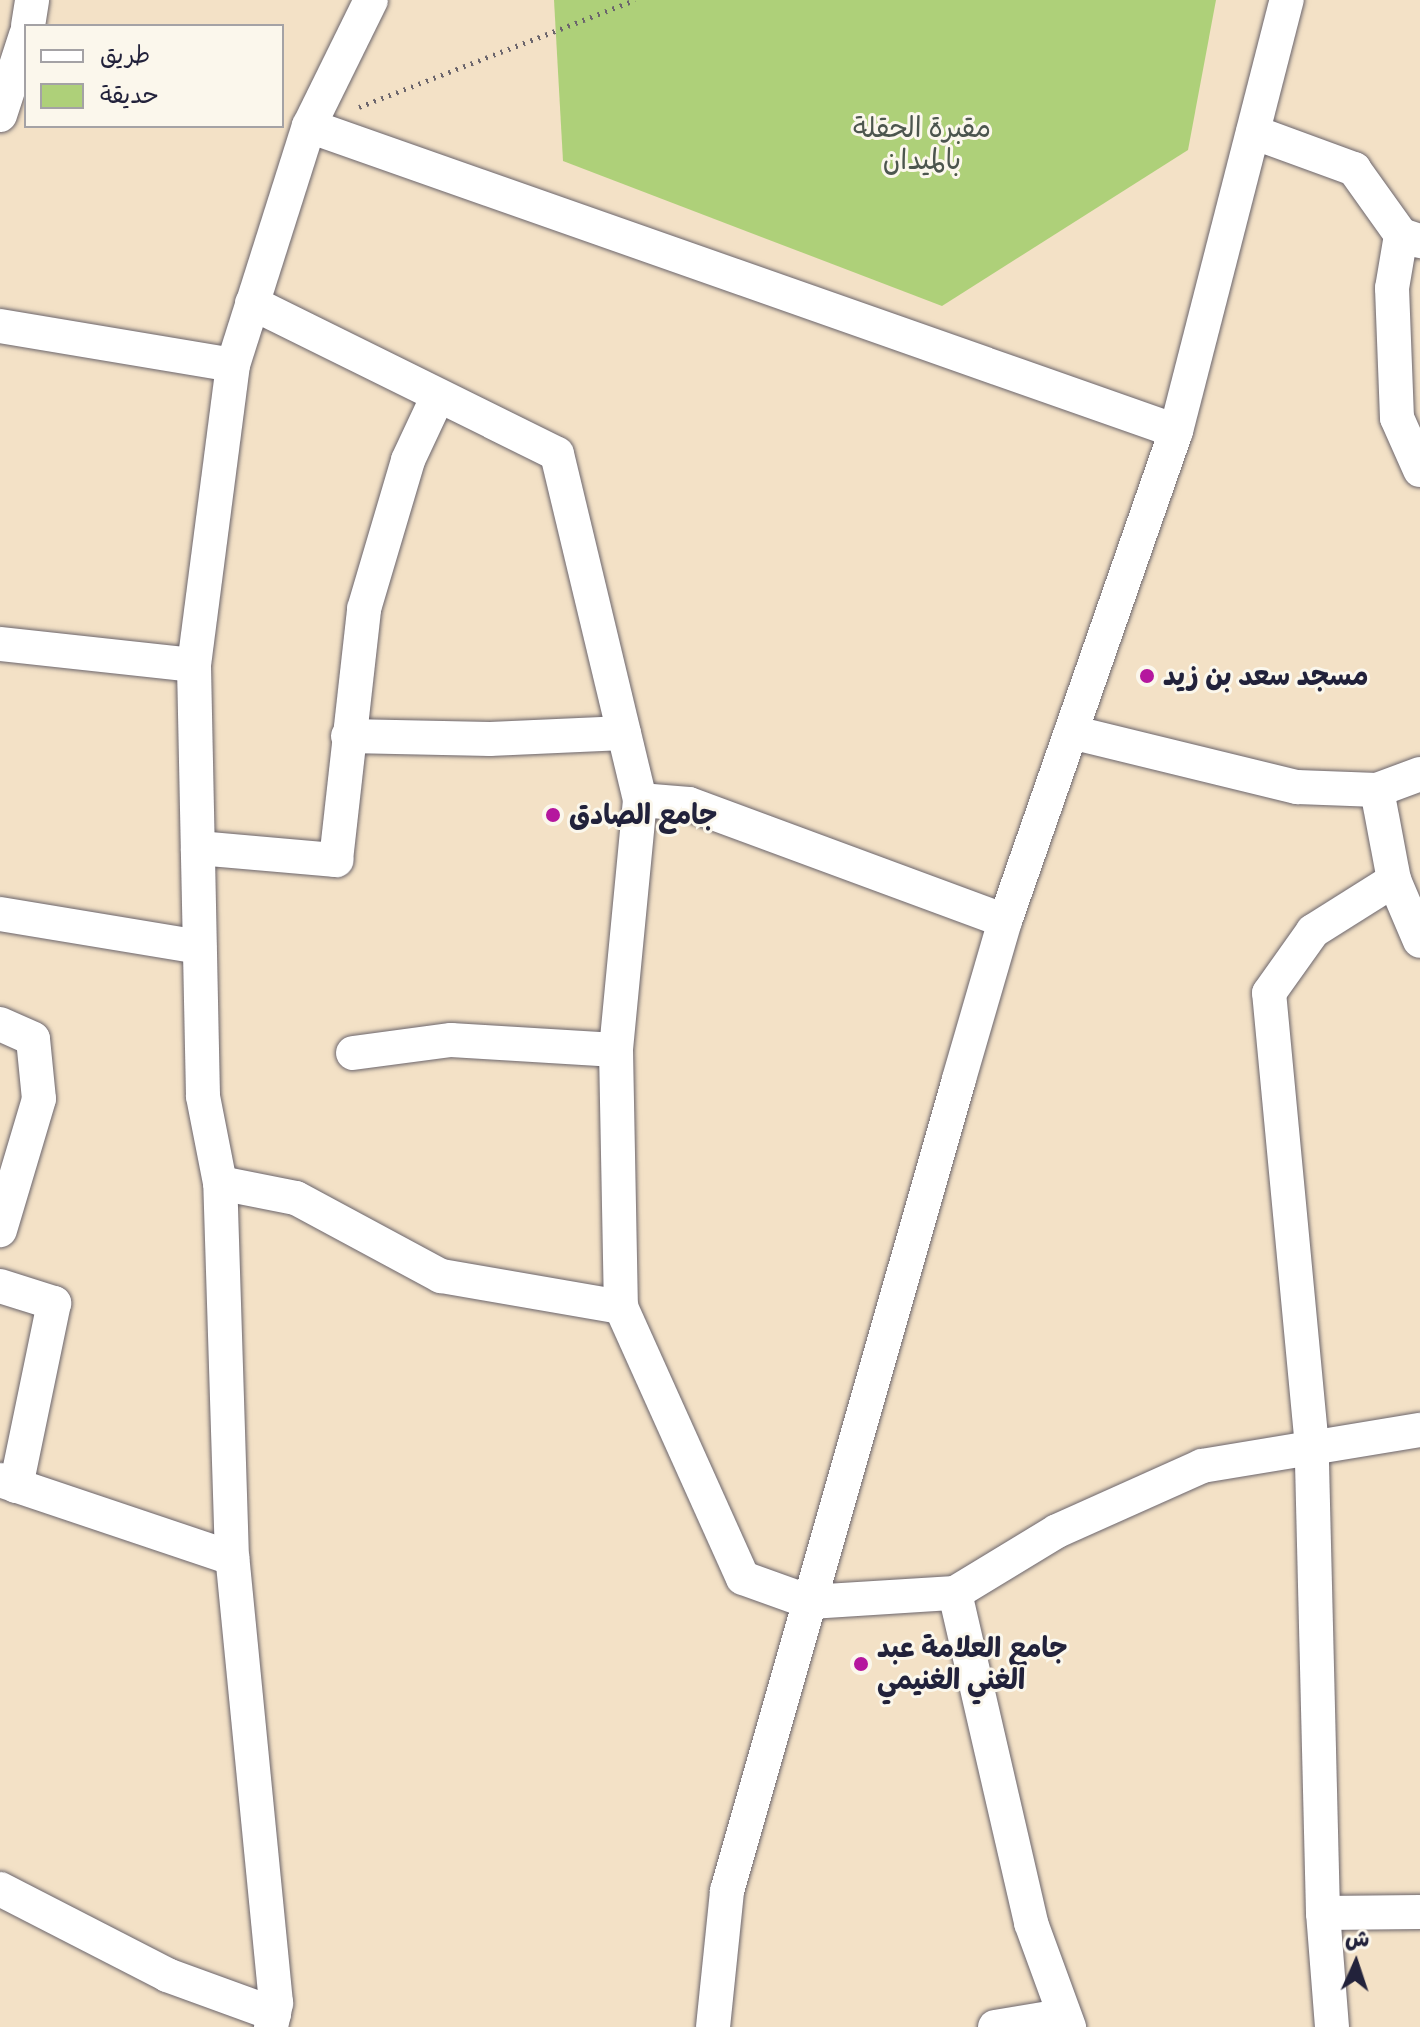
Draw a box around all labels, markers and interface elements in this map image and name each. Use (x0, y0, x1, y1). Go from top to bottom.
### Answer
legend (24, 24, 284, 128)
text: طريق (100, 40, 150, 70)
text: حديقة (100, 80, 159, 110)
park label: مقبرة الحقلة بالميدان (853, 111, 991, 177)
place label: مسجد سعد بن زيد (1163, 659, 1369, 693)
marker: مسجد سعد بن زيد (1138, 667, 1156, 685)
place label: جامع الصادق (569, 798, 717, 832)
marker: جامع الصادق (544, 806, 562, 824)
place label: جامع العلامة عبد الغني الغنيمي (877, 1631, 1068, 1697)
marker: جامع العلامة عبد الغني الغنيمي (852, 1655, 870, 1673)
north arrow (1316, 1923, 1396, 2003)
text: ش (1344, 1924, 1370, 1954)

